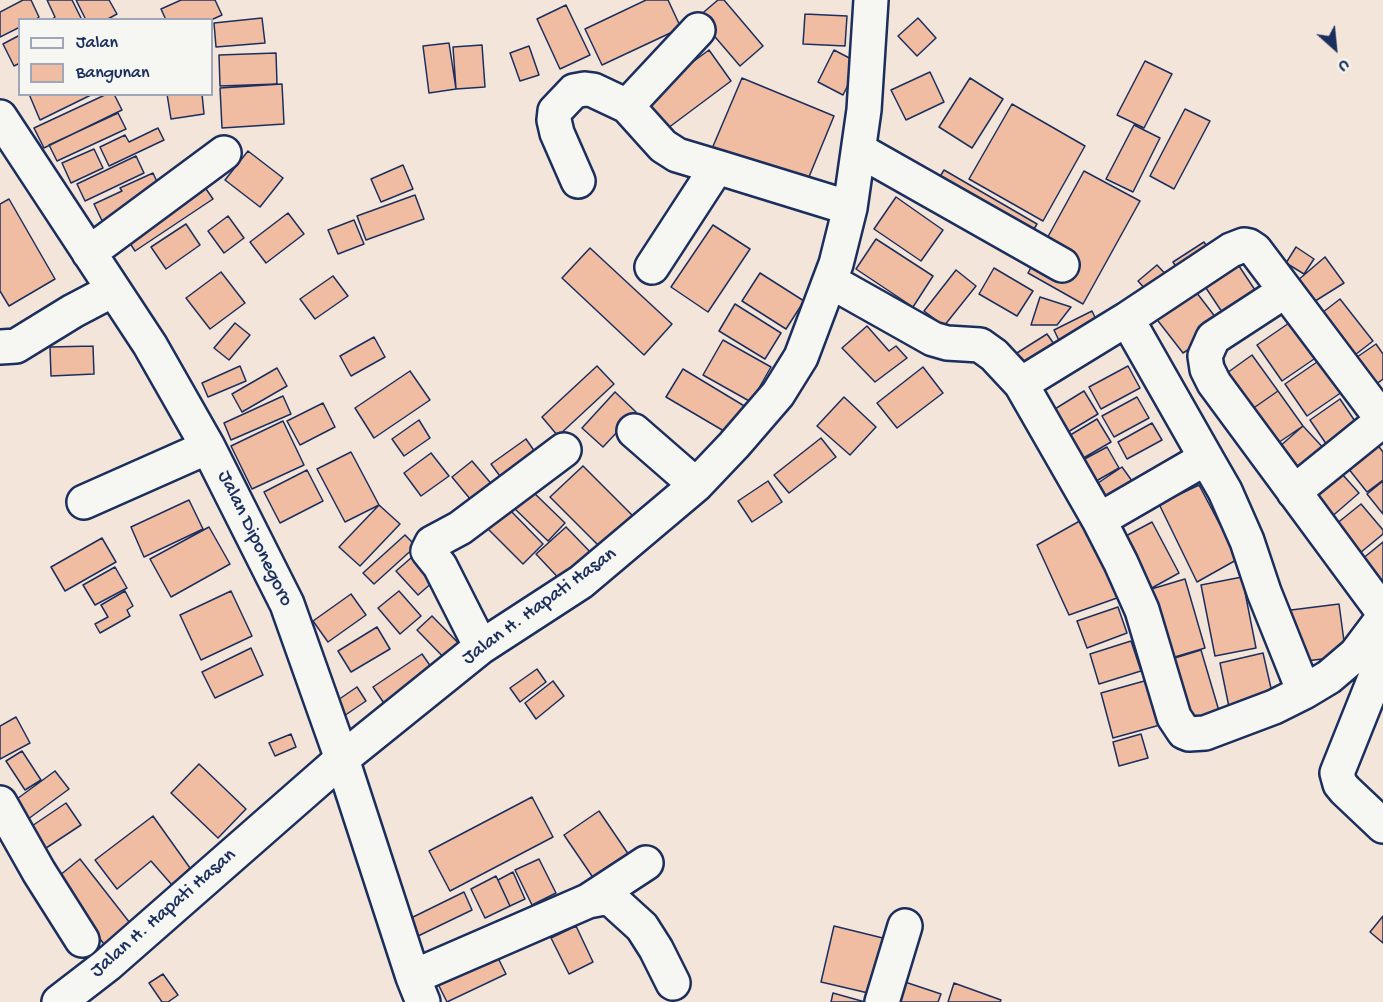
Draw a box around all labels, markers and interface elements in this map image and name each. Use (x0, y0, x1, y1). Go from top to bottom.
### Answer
legend (18, 18, 213, 96)
north arrow (1305, 18, 1365, 78)
text: Jalan (76, 33, 118, 54)
text: U (1335, 54, 1352, 75)
text: Bangunan (76, 63, 150, 84)
street label: Jalan Diponegoro (211, 467, 297, 611)
street label: Jalan H. Hapati Hasan (458, 543, 622, 671)
street label: Jalan H. Hapati Hasan (86, 844, 242, 984)

